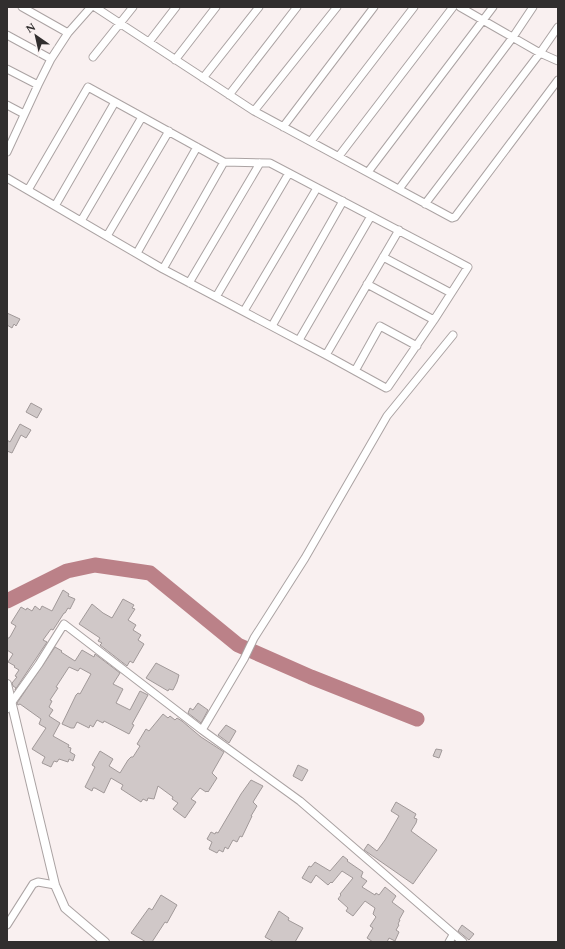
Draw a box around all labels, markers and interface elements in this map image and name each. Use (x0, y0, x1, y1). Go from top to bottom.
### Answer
north arrow (16, 16, 56, 56)
text: N (22, 19, 39, 38)

